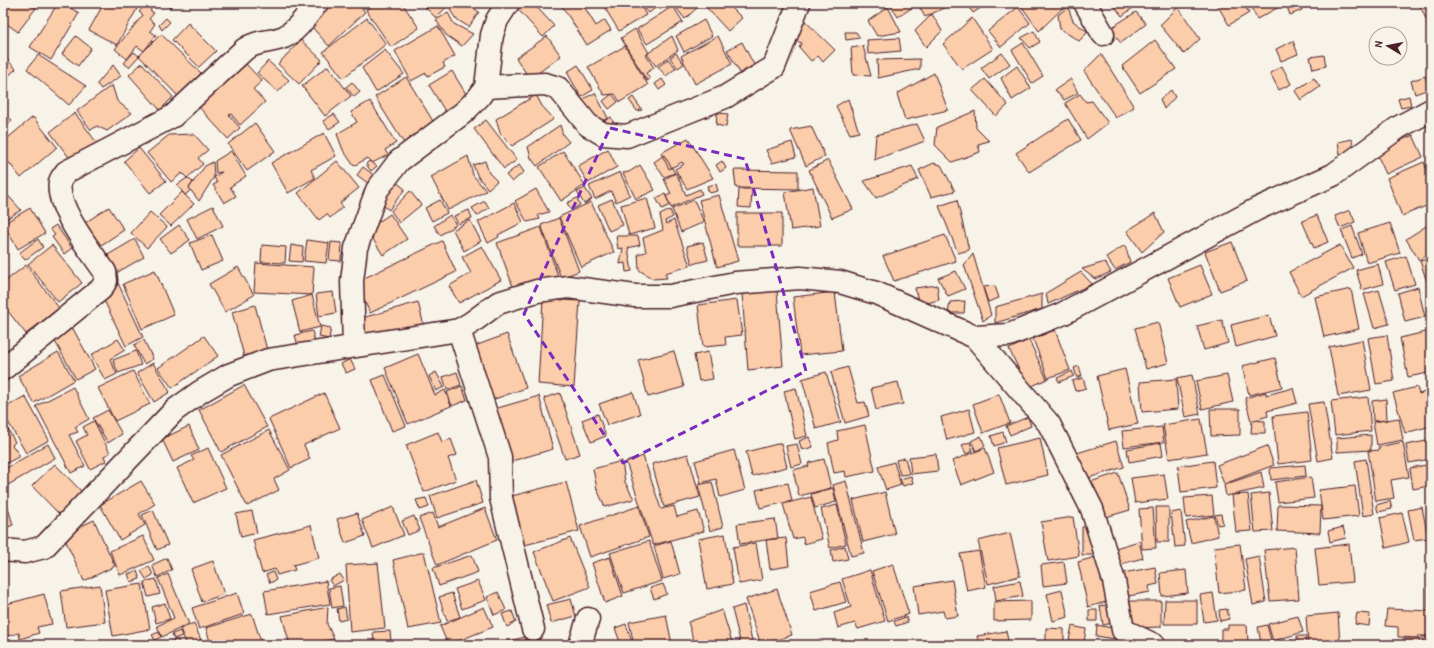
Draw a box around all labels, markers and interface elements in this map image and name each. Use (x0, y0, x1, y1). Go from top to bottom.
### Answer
north arrow (1368, 26, 1408, 66)
text: N (1371, 40, 1386, 48)

